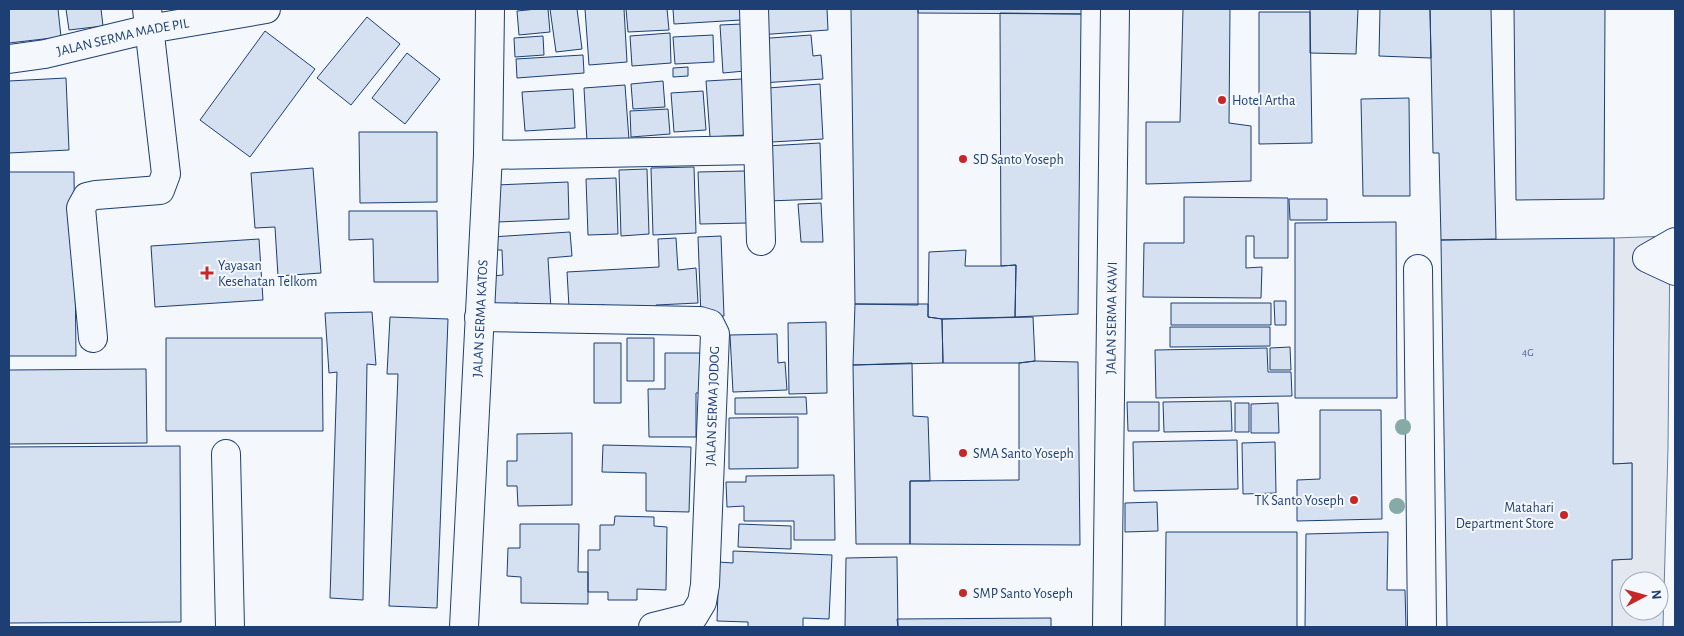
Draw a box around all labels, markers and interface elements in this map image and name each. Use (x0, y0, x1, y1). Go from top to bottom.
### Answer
street label: JALAN SERMA MADE PIL (55, 16, 190, 59)
marker: Hotel Artha (1216, 94, 1228, 106)
place label: Hotel Artha (1232, 94, 1296, 108)
marker: SD Santo Yoseph (957, 153, 969, 165)
place label: SD Santo Yoseph (973, 153, 1064, 167)
place label: Yayasan Kesehatan Telkom (218, 259, 317, 289)
street label: JALAN SERMA KATOS (471, 259, 491, 378)
street label: JALAN SERMA KAWI (1104, 262, 1120, 374)
marker: Yayasan Kesehatan Telkom (200, 266, 214, 280)
street label: JALAN SERMA JODOG (704, 346, 722, 466)
house number: 4G (1522, 347, 1534, 358)
marker: SMA Santo Yoseph (957, 447, 969, 459)
place label: SMA Santo Yoseph (973, 447, 1074, 461)
place label: TK Santo Yoseph (1254, 494, 1344, 508)
marker: TK Santo Yoseph (1348, 494, 1360, 506)
place label: Matahari Department Store (1456, 501, 1554, 531)
marker: Matahari Department Store (1558, 509, 1570, 521)
north arrow (1619, 571, 1669, 621)
marker: SMP Santo Yoseph (957, 587, 969, 599)
place label: SMP Santo Yoseph (973, 587, 1073, 601)
text: N (1648, 589, 1663, 600)

